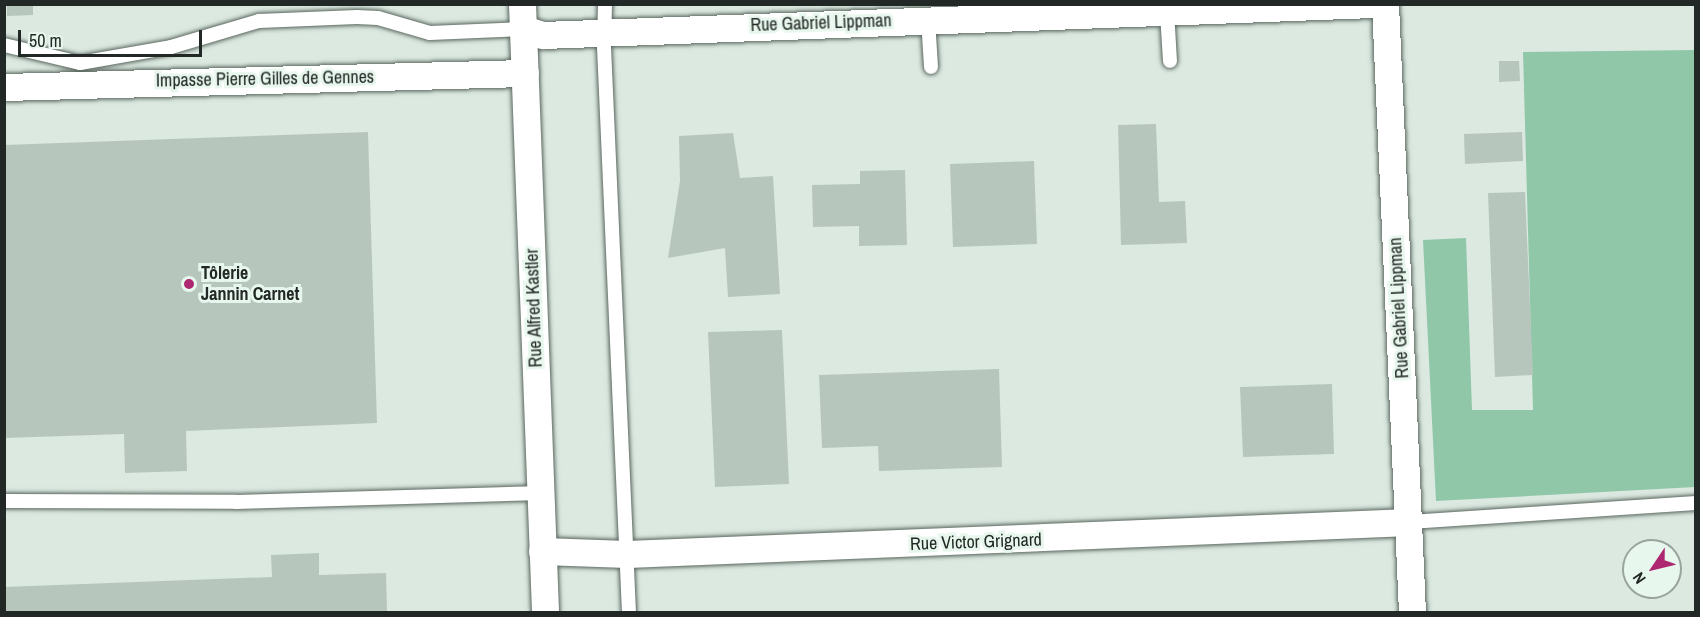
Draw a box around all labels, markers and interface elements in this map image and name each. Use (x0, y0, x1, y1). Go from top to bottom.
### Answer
street label: Rue Gabriel Lippman (750, 10, 892, 36)
scale bar (21, 18, 206, 56)
text: 50 m (29, 28, 62, 53)
street label: Impasse Pierre Gilles de Gennes (156, 66, 374, 92)
street label: Rue Gabriel Lippman (1385, 237, 1413, 379)
street label: Rue Alfred Kastler (521, 248, 547, 368)
place label: Tôlerie Jannin Carnet (201, 263, 299, 306)
marker: Tôlerie Jannin Carnet (182, 277, 196, 291)
street label: Rue Victor Grignard (910, 529, 1042, 555)
north arrow (1622, 539, 1682, 599)
text: N (1627, 568, 1651, 588)

